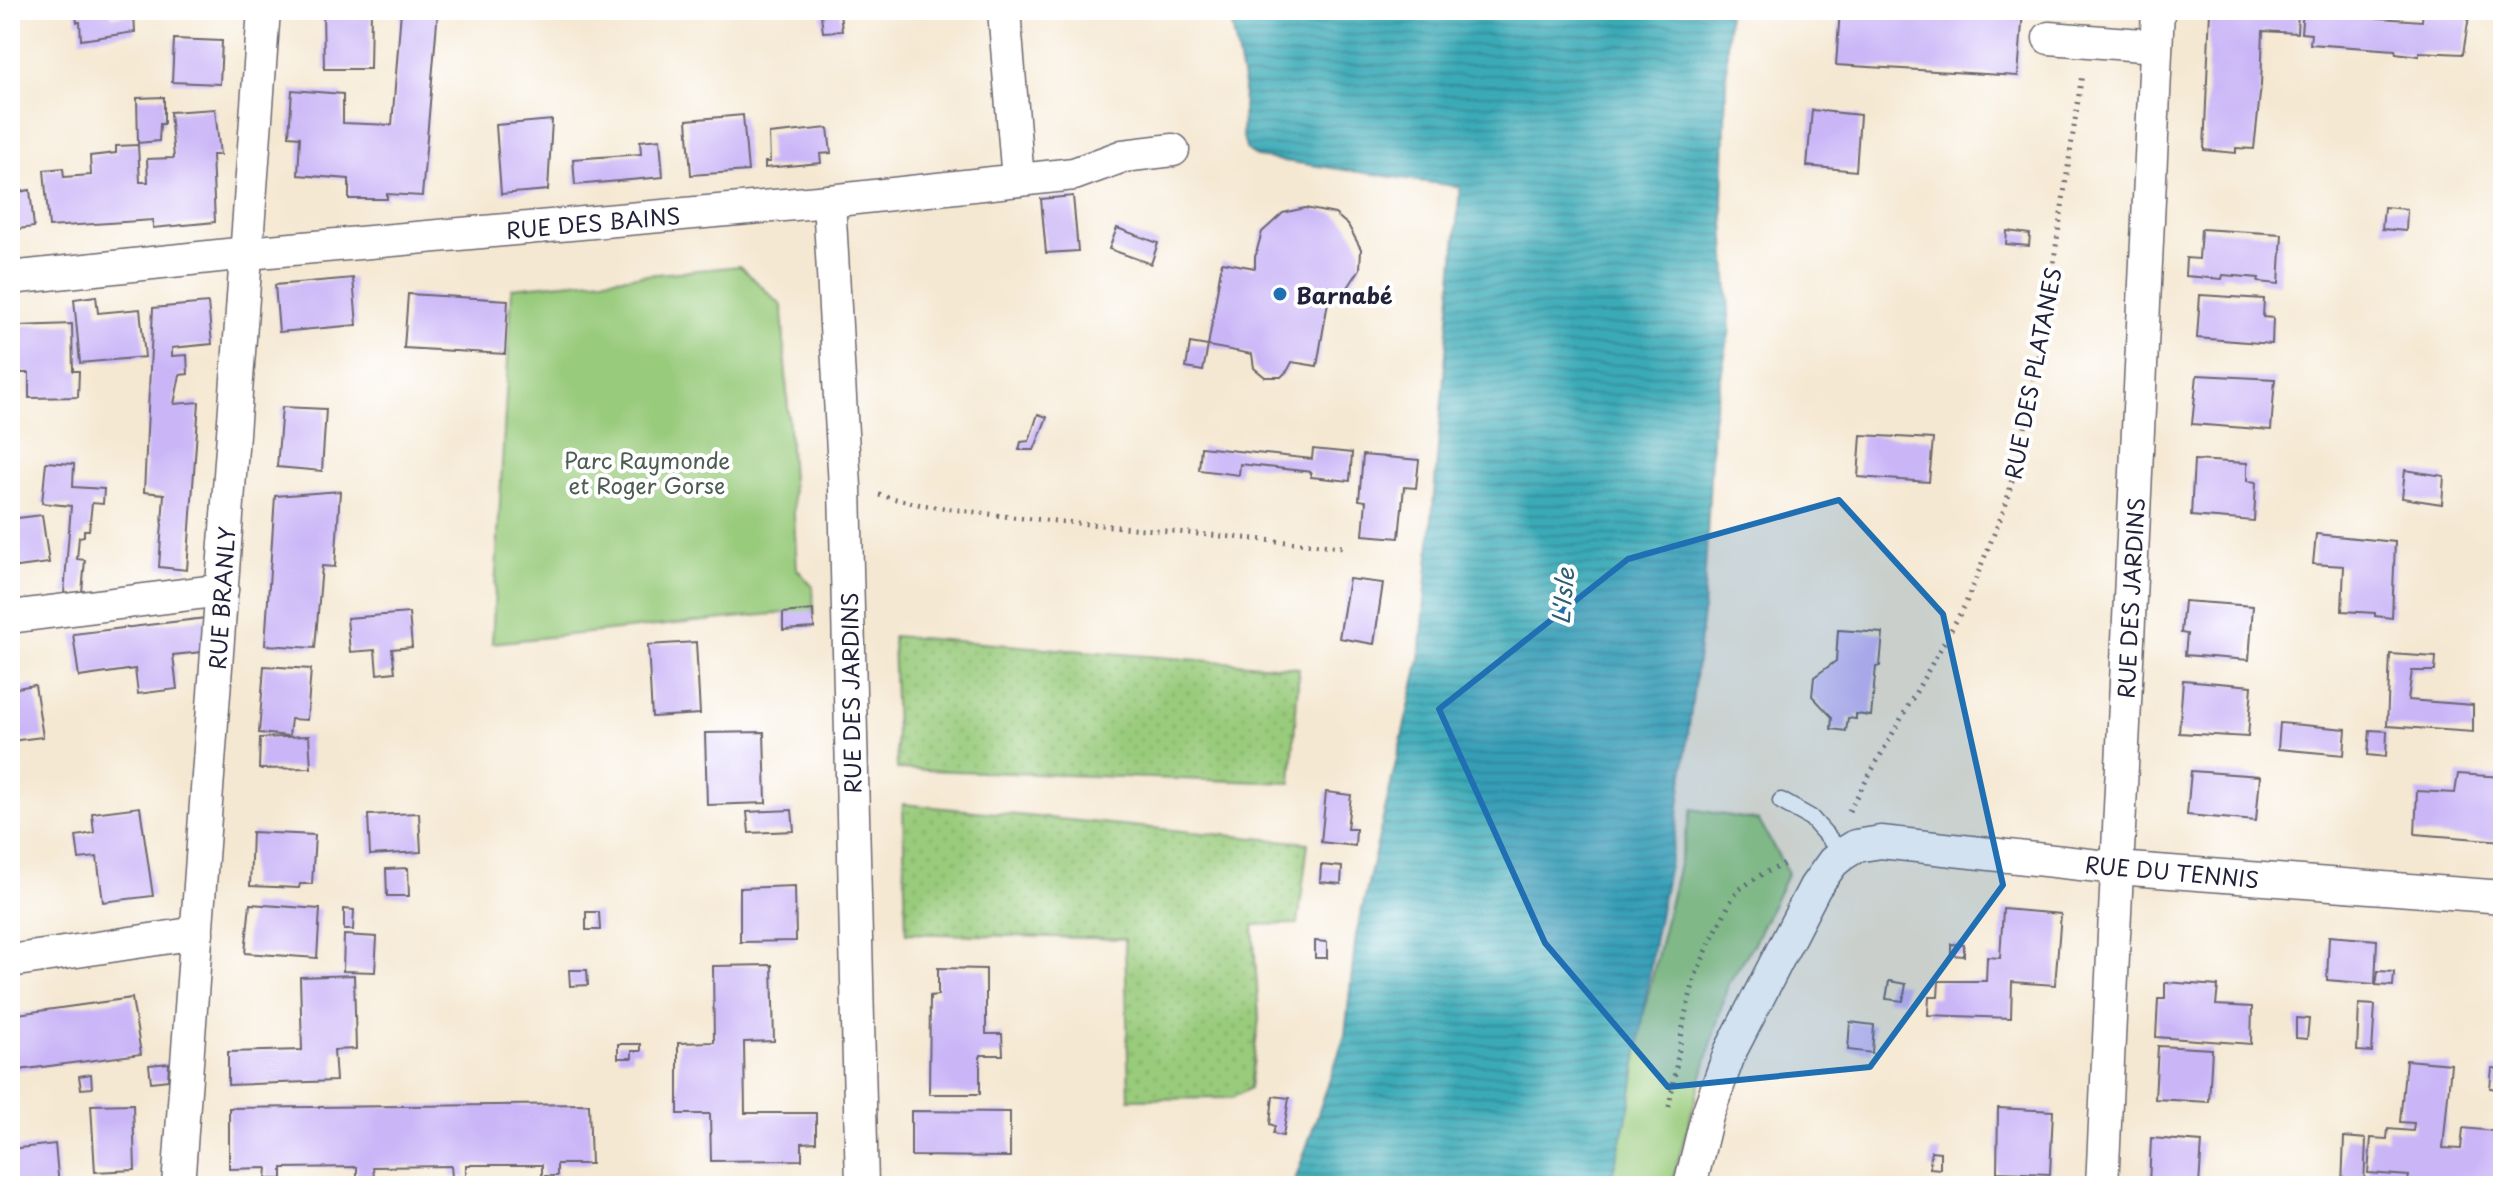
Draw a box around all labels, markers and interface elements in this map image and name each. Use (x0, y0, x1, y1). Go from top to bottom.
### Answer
street label: RUE DES BAINS (504, 198, 682, 246)
street label: RUE DES PLATANES (1995, 264, 2069, 482)
place label: Barnabé (1296, 278, 1393, 311)
marker: Barnabé (1271, 285, 1289, 303)
park label: Parc Raymonde et Roger Gorse (564, 443, 730, 501)
street label: RUE DES JARDINS (2108, 497, 2152, 699)
street label: RUE BRANLY (200, 525, 242, 671)
water label: L'Isle (1542, 566, 1582, 626)
street label: RUE DES JARDINS (832, 592, 868, 794)
street label: RUE DU TENNIS (2084, 847, 2260, 895)

